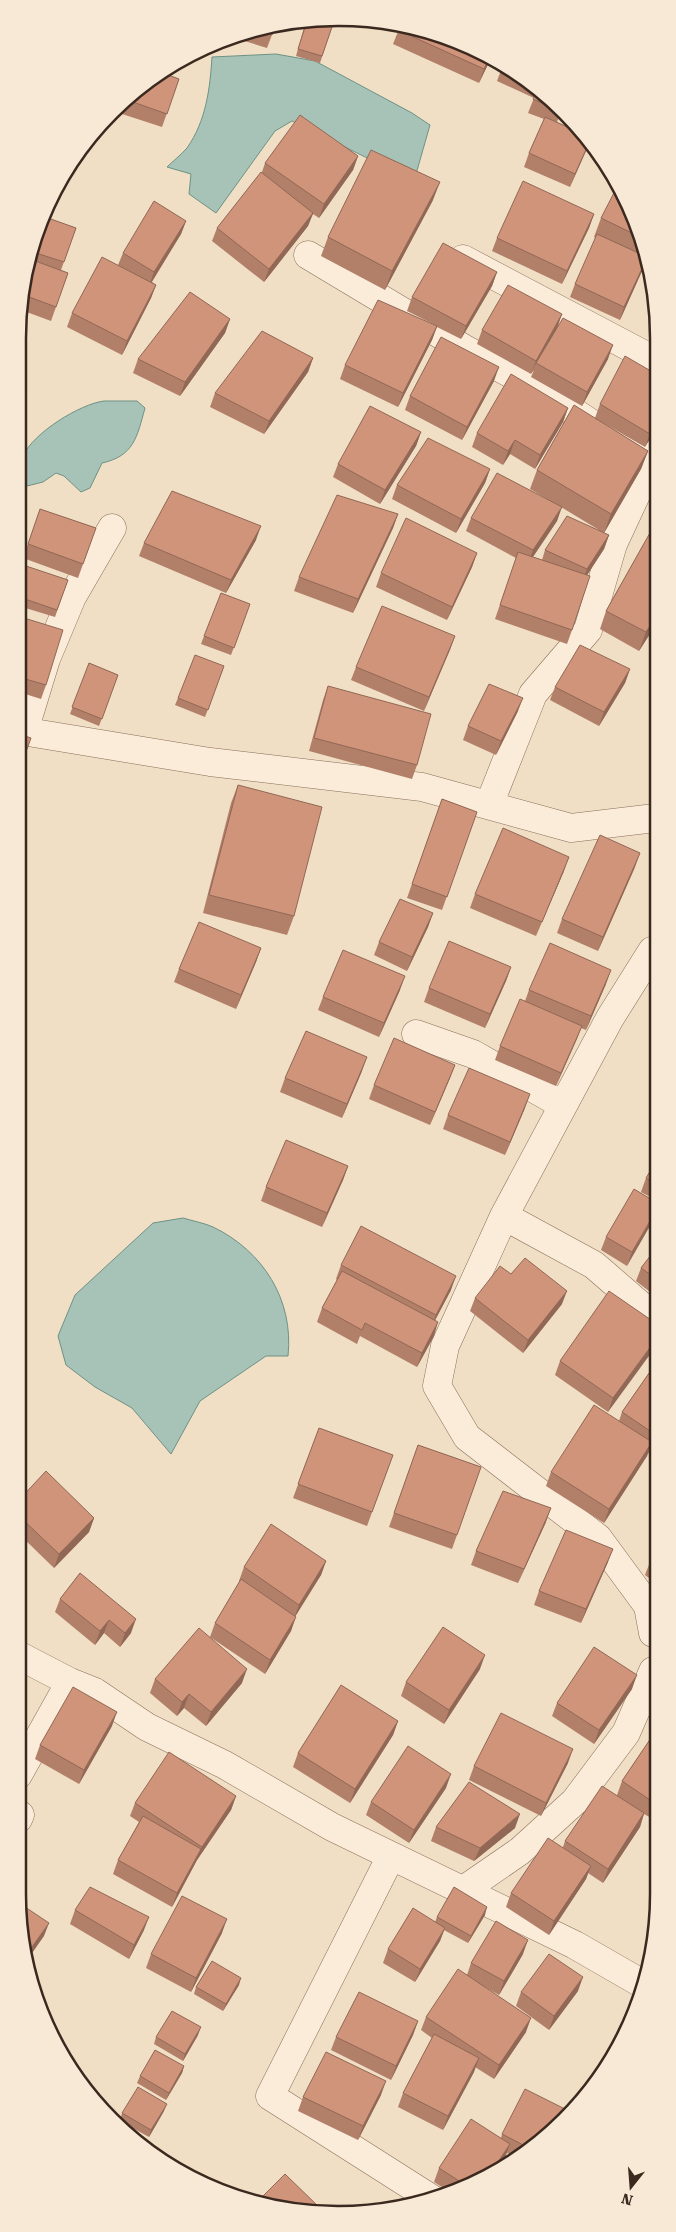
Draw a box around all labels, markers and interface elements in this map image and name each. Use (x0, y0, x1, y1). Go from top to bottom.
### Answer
north arrow (606, 2162, 656, 2212)
text: N (619, 2190, 635, 2209)

